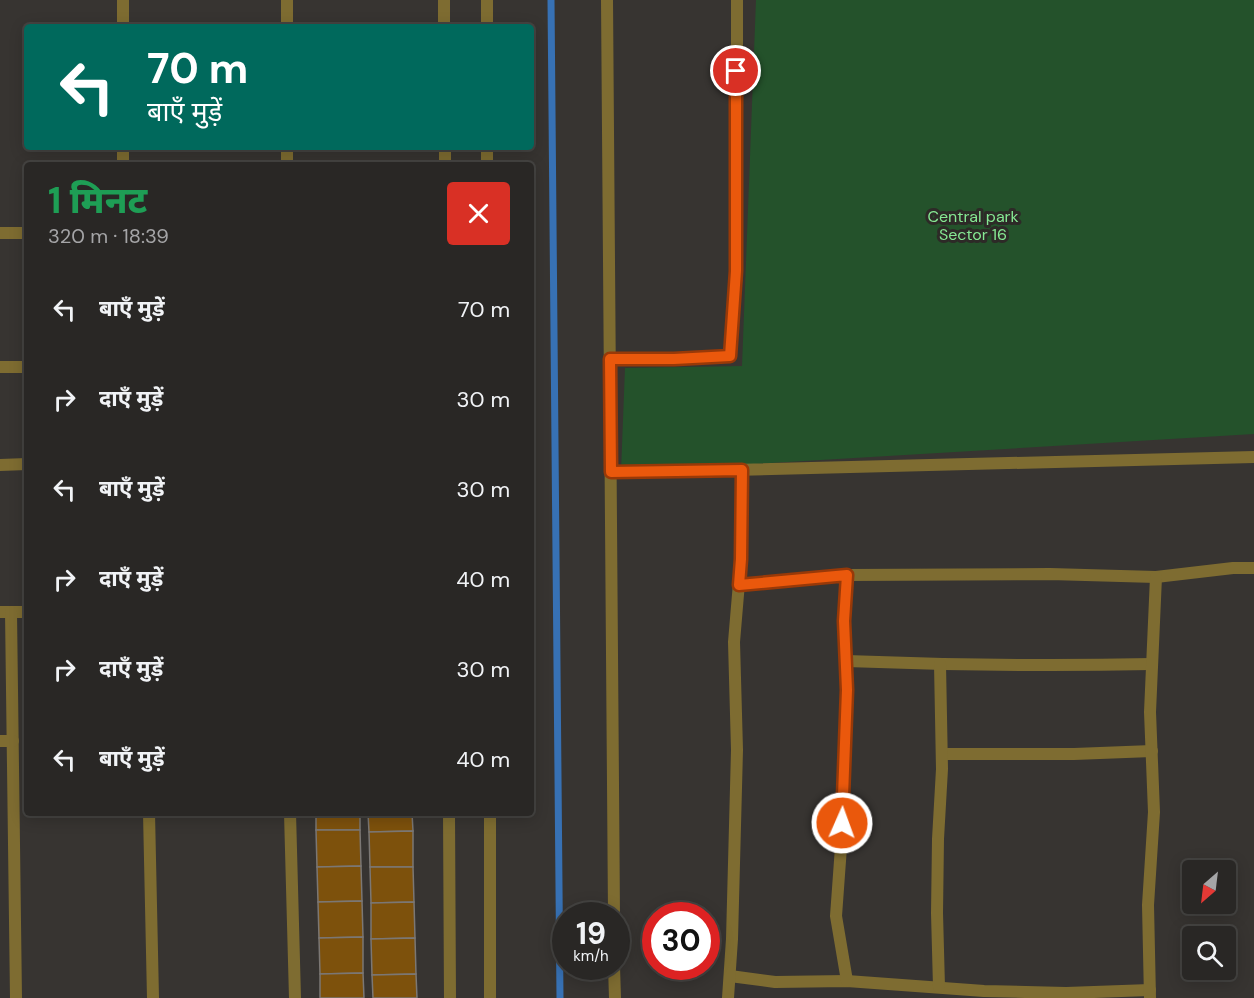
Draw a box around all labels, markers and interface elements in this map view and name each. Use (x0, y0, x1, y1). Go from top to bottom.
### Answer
text: 70 m (147, 41, 248, 96)
pin (710, 45, 761, 96)
icon: left (48, 48, 126, 126)
icon: arrive (719, 54, 752, 87)
text: बाएँ मुड़ें (147, 94, 222, 129)
text: 1 मिनट (48, 177, 147, 224)
button: close (447, 182, 510, 245)
park label: Central park Sector 16 (927, 206, 1019, 245)
text: 320 m · 18:39 (48, 223, 169, 249)
icon: left (48, 293, 81, 326)
text: बाएँ मुड़ें (99, 294, 165, 323)
text: 70 m (458, 295, 510, 324)
icon: right (48, 383, 81, 416)
text: दाएँ मुड़ें (99, 384, 163, 413)
text: 30 m (456, 385, 510, 414)
icon: left (48, 473, 81, 506)
text: बाएँ मुड़ें (99, 474, 165, 503)
text: 30 m (456, 475, 510, 504)
icon: right (48, 563, 81, 596)
text: दाएँ मुड़ें (99, 564, 163, 593)
text: 40 m (456, 565, 510, 594)
icon: right (48, 653, 81, 686)
text: दाएँ मुड़ें (99, 654, 163, 683)
text: 30 m (456, 655, 510, 684)
icon: left (48, 743, 81, 776)
text: बाएँ मुड़ें (99, 744, 165, 773)
text: 40 m (456, 745, 510, 774)
position arrow (810, 791, 874, 855)
north arrow (1182, 860, 1236, 914)
map controls (1182, 860, 1236, 980)
speed limit sign: 30 (642, 902, 720, 980)
text: 19 (576, 914, 606, 953)
button: search (1182, 926, 1236, 980)
text: km/h (573, 946, 609, 966)

